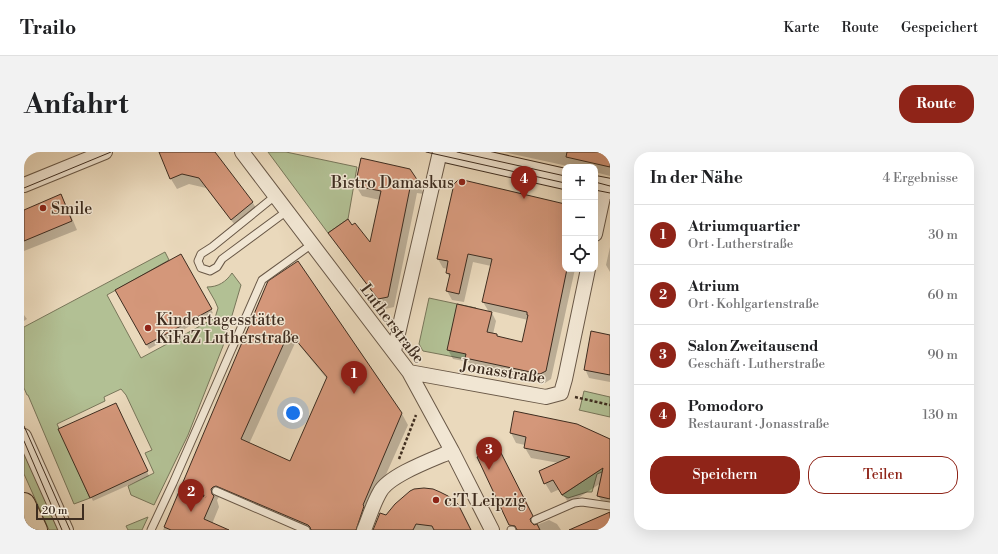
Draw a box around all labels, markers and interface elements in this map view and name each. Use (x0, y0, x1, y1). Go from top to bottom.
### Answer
text: Trailo (20, 16, 76, 40)
text: Karte (783, 19, 820, 37)
text: Route (842, 19, 879, 37)
text: Gespeichert (901, 19, 978, 37)
button: Route (899, 85, 974, 123)
text: Anfahrt (24, 87, 128, 122)
map controls (562, 164, 598, 272)
button: + (562, 164, 598, 200)
pin: 4 (511, 166, 537, 199)
text: In der Nähe (650, 167, 743, 189)
text: 4 Ergebnisse (883, 170, 958, 186)
place label: Bistro Damaskus (330, 173, 454, 193)
marker: Bistro Damaskus (457, 177, 467, 187)
place label: Smile (51, 199, 92, 219)
button: − (562, 200, 598, 236)
marker: Smile (38, 203, 48, 213)
text: Atriumquartier (688, 217, 800, 236)
text: 1 (660, 227, 666, 243)
text: 30 m (928, 227, 958, 243)
button: locate (562, 236, 598, 272)
text: Ort · Lutherstraße (688, 236, 793, 252)
text: Atrium (688, 277, 740, 296)
street label: Lutherstraße (356, 280, 429, 368)
text: 2 (659, 287, 667, 303)
text: 60 m (927, 287, 958, 303)
text: Ort · Kohlgartenstraße (688, 296, 819, 312)
place label: Kindertagesstätte KiFaZ Lutherstraße (156, 310, 299, 348)
marker: Kindertagesstätte KiFaZ Lutherstraße (143, 323, 153, 333)
text: Salon Zweitausend (688, 337, 819, 356)
text: 3 (659, 347, 667, 363)
text: 90 m (927, 347, 958, 363)
street label: Jonasstraße (458, 355, 547, 389)
text: Geschäft · Lutherstraße (688, 356, 825, 372)
pin: 1 (341, 361, 367, 394)
text: Pomodoro (688, 397, 764, 416)
your location (283, 403, 303, 423)
text: 4 (659, 407, 667, 423)
text: 130 m (923, 407, 958, 423)
text: Restaurant · Jonasstraße (688, 416, 829, 432)
pin: 3 (476, 437, 502, 470)
button: Speichern (650, 456, 800, 494)
button: Teilen (808, 456, 958, 494)
pin: 2 (178, 479, 204, 512)
place label: ciT Leipzig (444, 491, 527, 511)
marker: ciT Leipzig (431, 495, 441, 505)
scale bar (36, 502, 84, 521)
text: 20 m (42, 504, 67, 518)

